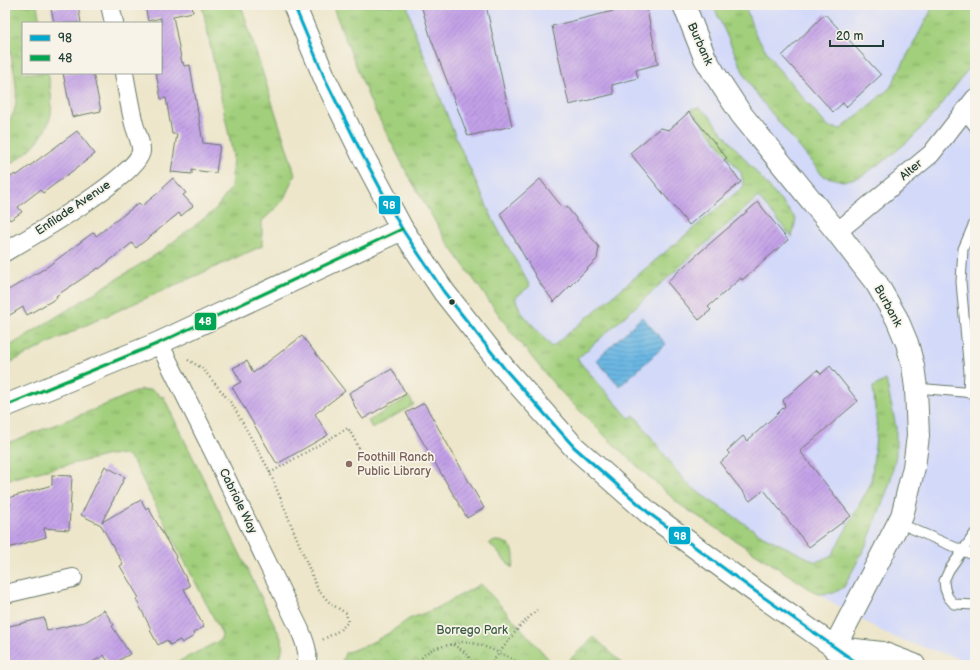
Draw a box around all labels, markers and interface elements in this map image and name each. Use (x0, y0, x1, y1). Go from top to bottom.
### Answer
street label: Burbank (684, 20, 716, 68)
legend (22, 22, 162, 74)
scale bar (830, 22, 883, 48)
text: 20 m (836, 29, 863, 44)
text: 98 (58, 31, 72, 46)
text: 48 (58, 51, 72, 66)
street label: Alter (897, 156, 926, 184)
street label: Enfilade Avenue (33, 177, 113, 239)
line badge: 98 (378, 195, 401, 215)
text: 98 (382, 199, 396, 212)
street label: Burbank (870, 282, 906, 330)
unlabelled marker (447, 297, 457, 307)
line badge: 48 (194, 312, 217, 331)
text: 48 (198, 315, 212, 328)
place label: Foothill Ranch Public Library (357, 450, 434, 479)
marker: Foothill Ranch Public Library (344, 459, 354, 469)
street label: Cabriole Way (216, 466, 261, 537)
line badge: 98 (668, 526, 691, 545)
text: 98 (673, 530, 687, 543)
park label: Borrego Park (436, 623, 508, 638)

